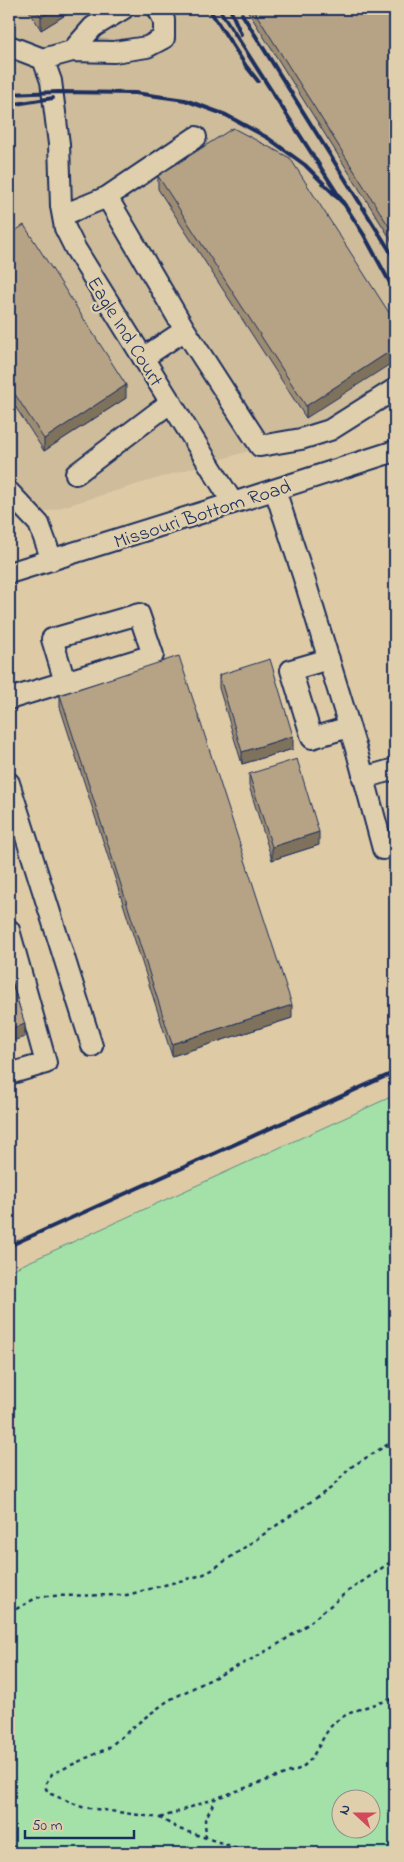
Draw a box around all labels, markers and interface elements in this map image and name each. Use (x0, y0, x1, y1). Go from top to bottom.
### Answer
street label: Eagle Ind Court (78, 272, 169, 394)
street label: Missouri Bottom Road (111, 473, 295, 558)
north arrow (332, 1790, 382, 1840)
text: N (334, 1802, 357, 1818)
scale bar (25, 1807, 134, 1839)
text: 50 m (32, 1815, 63, 1837)

